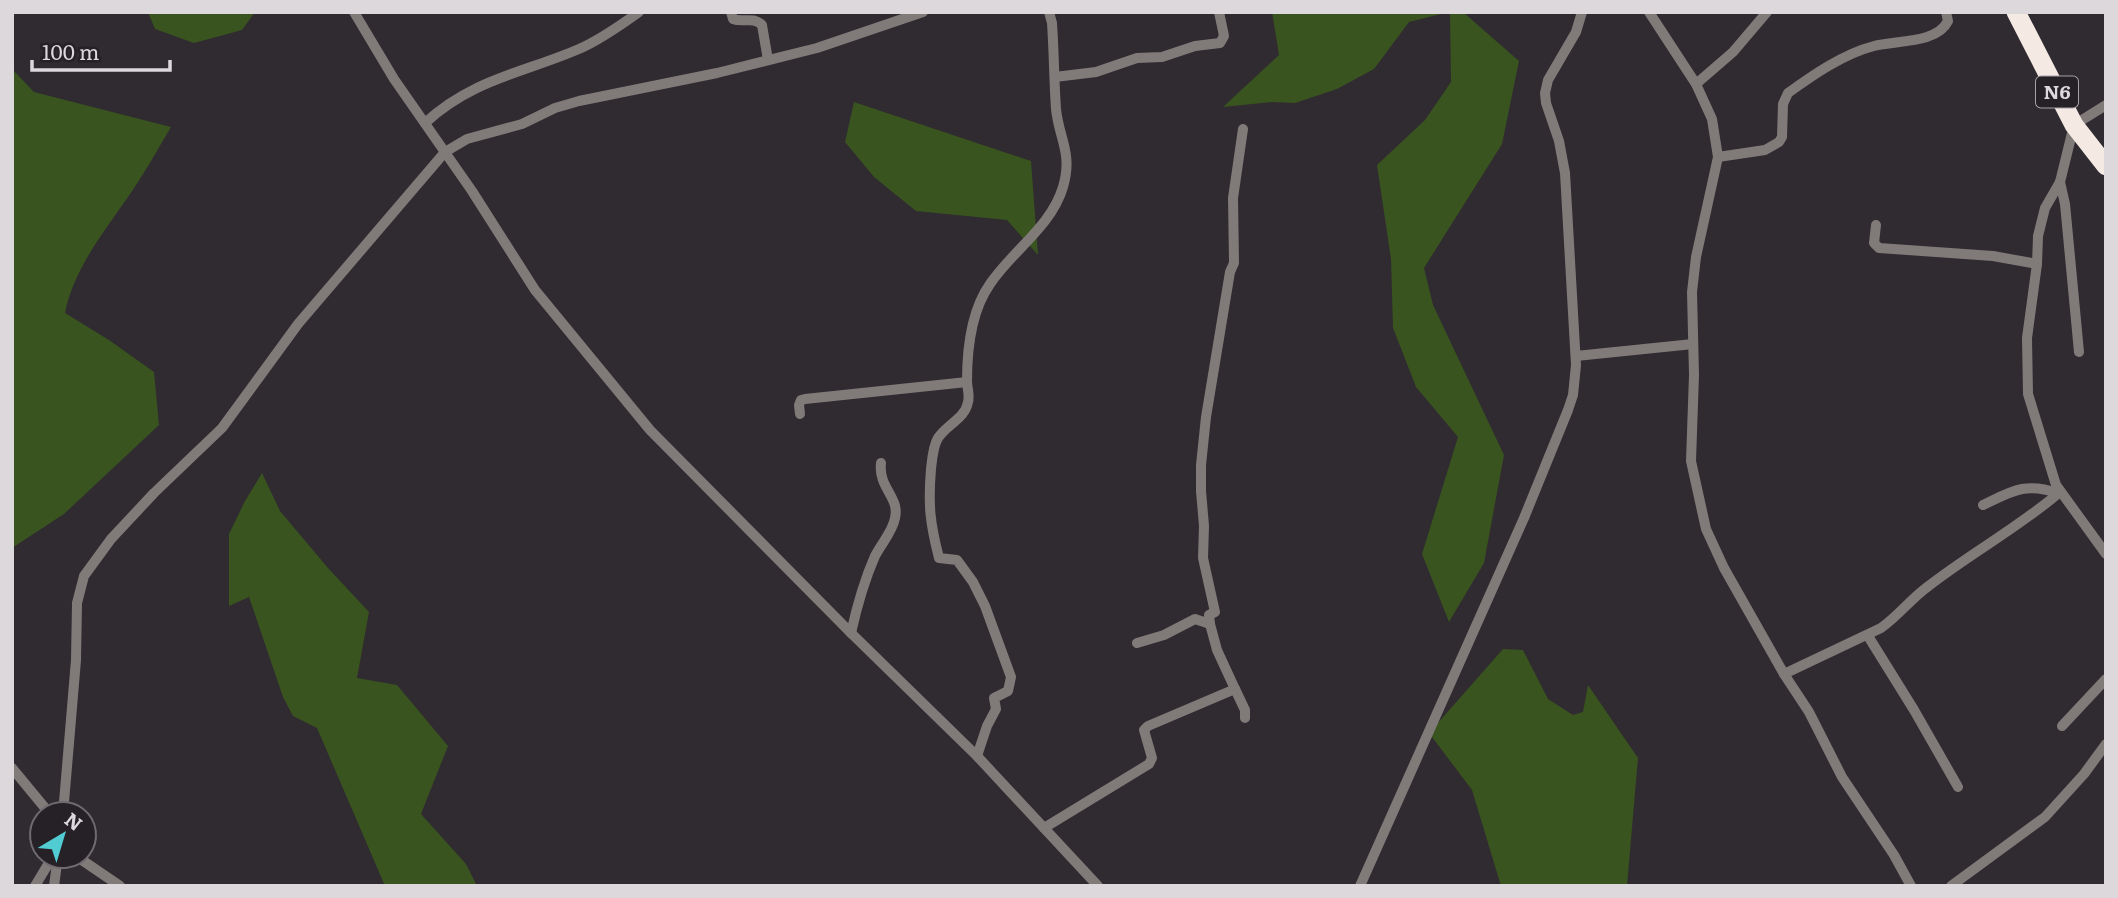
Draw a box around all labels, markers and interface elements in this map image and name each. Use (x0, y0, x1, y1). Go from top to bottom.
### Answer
scale bar (32, 28, 170, 72)
text: 100 m (42, 35, 99, 66)
road number: N6 (2036, 76, 2078, 108)
north arrow (28, 800, 98, 870)
text: N (59, 805, 89, 837)

